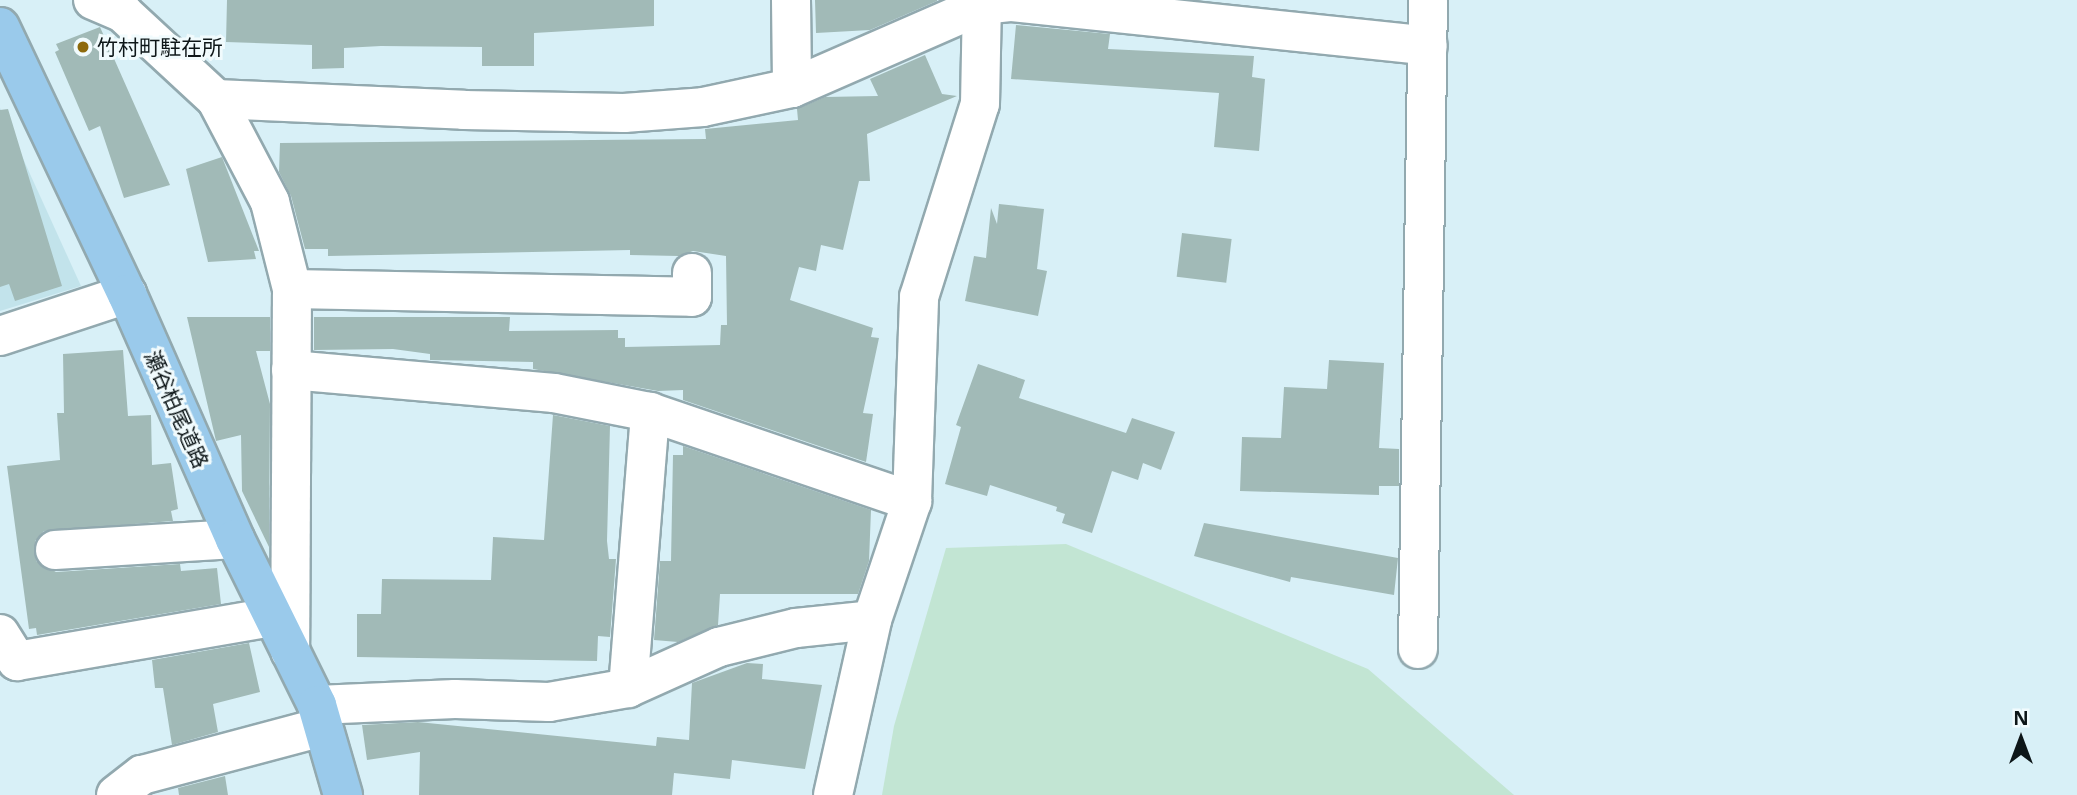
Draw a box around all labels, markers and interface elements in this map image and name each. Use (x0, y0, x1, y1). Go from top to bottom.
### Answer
place label: 竹村町駐在所 (97, 34, 223, 60)
marker: 竹村町駐在所 (75, 39, 91, 55)
street label: 瀬谷柏尾道路 (140, 346, 214, 472)
north arrow (1986, 704, 2056, 774)
text: N (2013, 705, 2029, 731)

